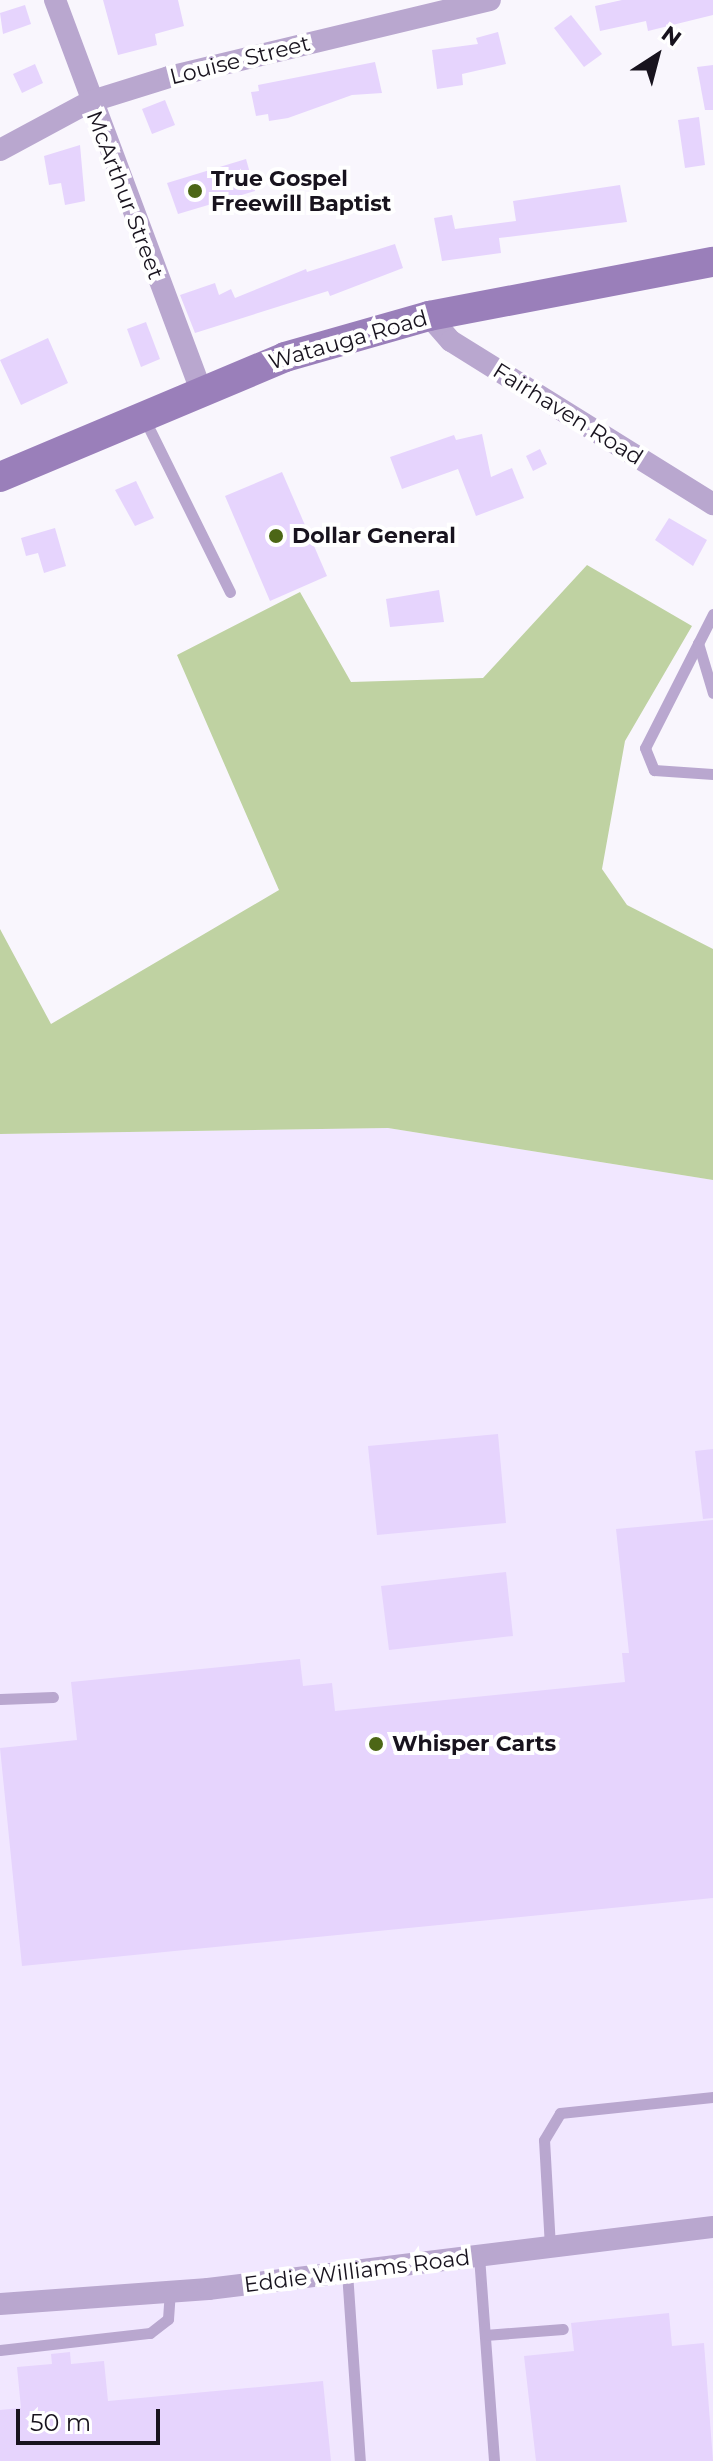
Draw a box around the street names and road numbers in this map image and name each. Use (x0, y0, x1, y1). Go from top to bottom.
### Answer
street label: Louise Street (167, 30, 313, 90)
street label: McArthur Street (81, 107, 169, 283)
street label: Watauga Road (266, 305, 430, 375)
street label: Fairhaven Road (488, 357, 648, 471)
street label: Eddie Williams Road (243, 2244, 471, 2298)

